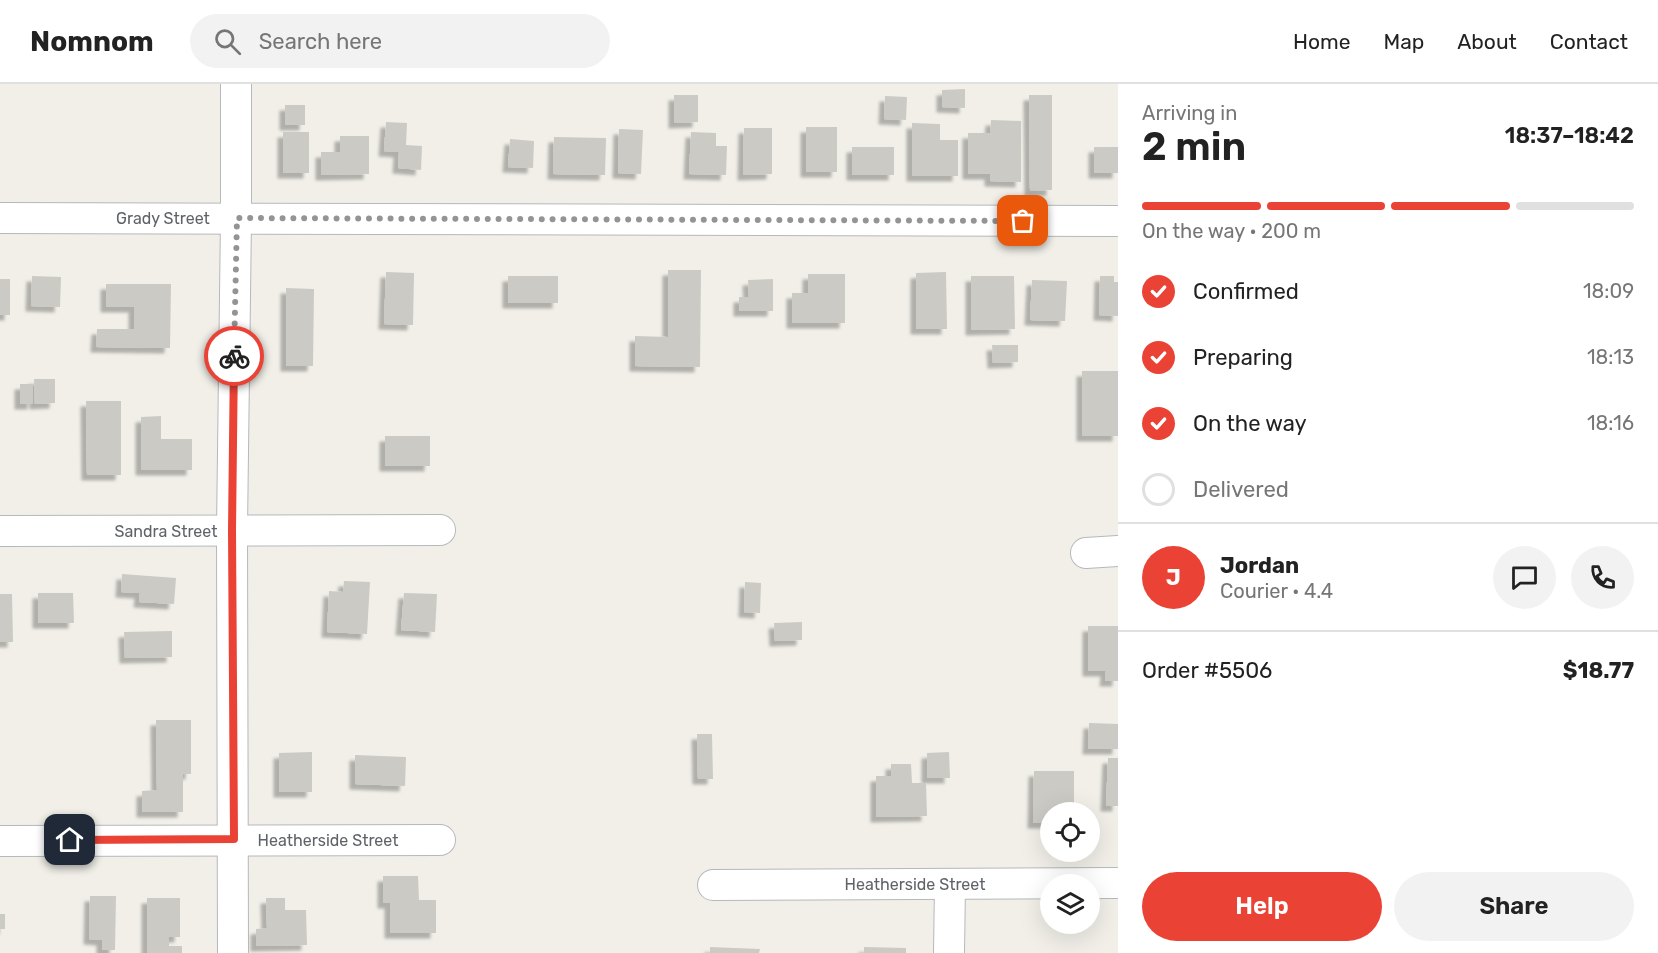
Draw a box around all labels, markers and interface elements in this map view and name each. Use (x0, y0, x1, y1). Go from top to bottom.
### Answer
search box (190, 14, 610, 68)
text: Nomnom (30, 25, 154, 58)
icon: search (211, 25, 244, 58)
text: Search here (259, 28, 382, 55)
text: Home (1293, 29, 1350, 54)
text: Map (1383, 29, 1424, 54)
text: About (1457, 29, 1517, 54)
text: Contact (1550, 29, 1628, 54)
text: Arriving in (1142, 101, 1237, 125)
text: 18:37–18:42 (1505, 122, 1634, 149)
text: 2 min (1142, 124, 1246, 170)
pin (997, 195, 1048, 246)
icon: bag (1006, 204, 1039, 237)
street label: Grady Street (116, 209, 210, 228)
text: On the way · 200 m (1142, 219, 1321, 243)
icon: check (1142, 275, 1175, 308)
text: Confirmed (1193, 278, 1299, 305)
text: 18:09 (1583, 279, 1634, 303)
courier (204, 326, 264, 386)
icon: bike (218, 340, 251, 373)
icon: check (1142, 341, 1175, 374)
text: Preparing (1193, 344, 1293, 371)
text: 18:13 (1587, 345, 1634, 369)
icon: check (1142, 407, 1175, 440)
text: On the way (1193, 410, 1307, 437)
text: 18:16 (1587, 411, 1634, 435)
text: Delivered (1193, 476, 1289, 503)
street label: Sandra Street (115, 522, 217, 541)
button: chat (1493, 546, 1556, 609)
button: phone (1571, 546, 1634, 609)
text: Jordan (1220, 552, 1299, 579)
text: J (1166, 564, 1181, 591)
text: Courier · 4.4 (1220, 579, 1333, 603)
text: Order #5506 (1142, 657, 1272, 684)
text: $18.77 (1563, 657, 1634, 684)
map controls (1040, 802, 1100, 934)
button: locate (1040, 802, 1100, 862)
pin (44, 814, 95, 865)
icon: home (53, 823, 86, 856)
street label: Heatherside Street (258, 831, 398, 850)
button: Help (1142, 872, 1382, 941)
button: Share (1394, 872, 1634, 941)
button: layers (1040, 874, 1100, 934)
street label: Heatherside Street (845, 875, 985, 894)

